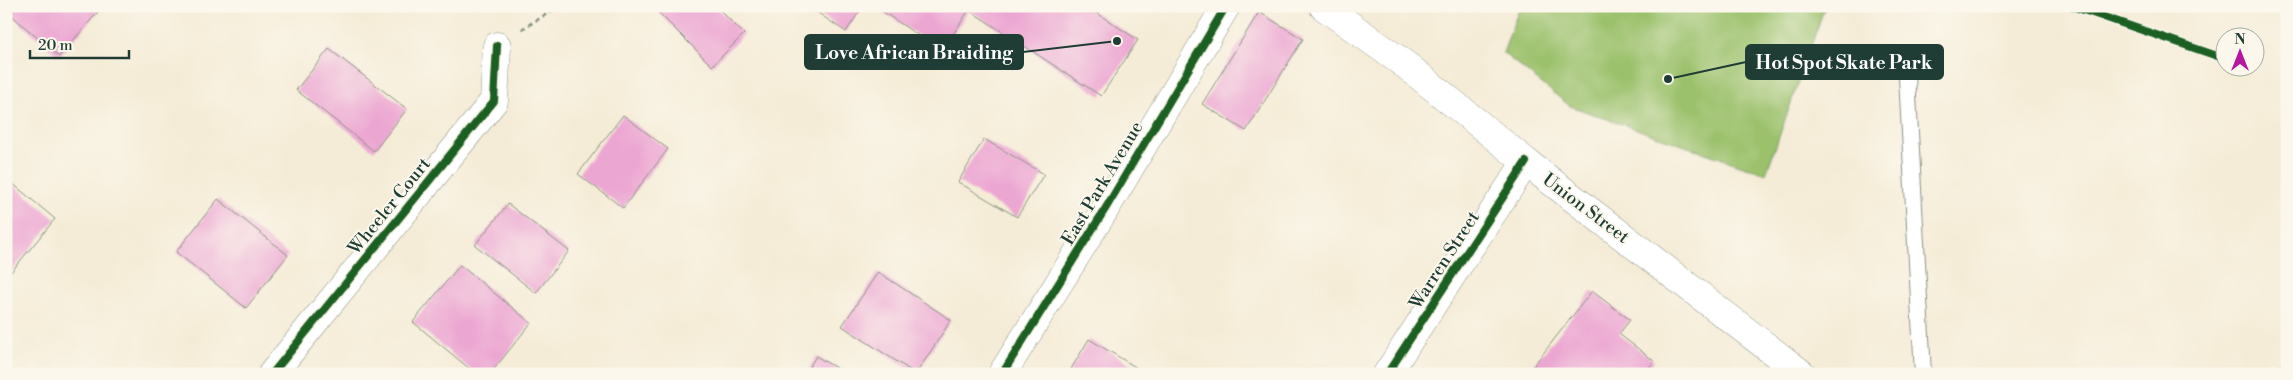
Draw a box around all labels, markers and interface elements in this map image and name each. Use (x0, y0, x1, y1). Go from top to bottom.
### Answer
scale bar (30, 28, 129, 60)
north arrow (2216, 28, 2266, 78)
text: N (2234, 31, 2246, 49)
callout: Love African Braiding (805, 35, 1023, 69)
text: 20 m (38, 36, 73, 55)
text: Love African Braiding (815, 41, 1014, 65)
callout: Hot Spot Skate Park (1746, 45, 1943, 79)
text: Hot Spot Skate Park (1756, 51, 1933, 75)
street label: East Park Avenue (1056, 117, 1148, 249)
street label: Wheeler Court (343, 153, 436, 260)
street label: Union Street (1538, 168, 1634, 249)
street label: Warren Street (1404, 206, 1485, 315)

